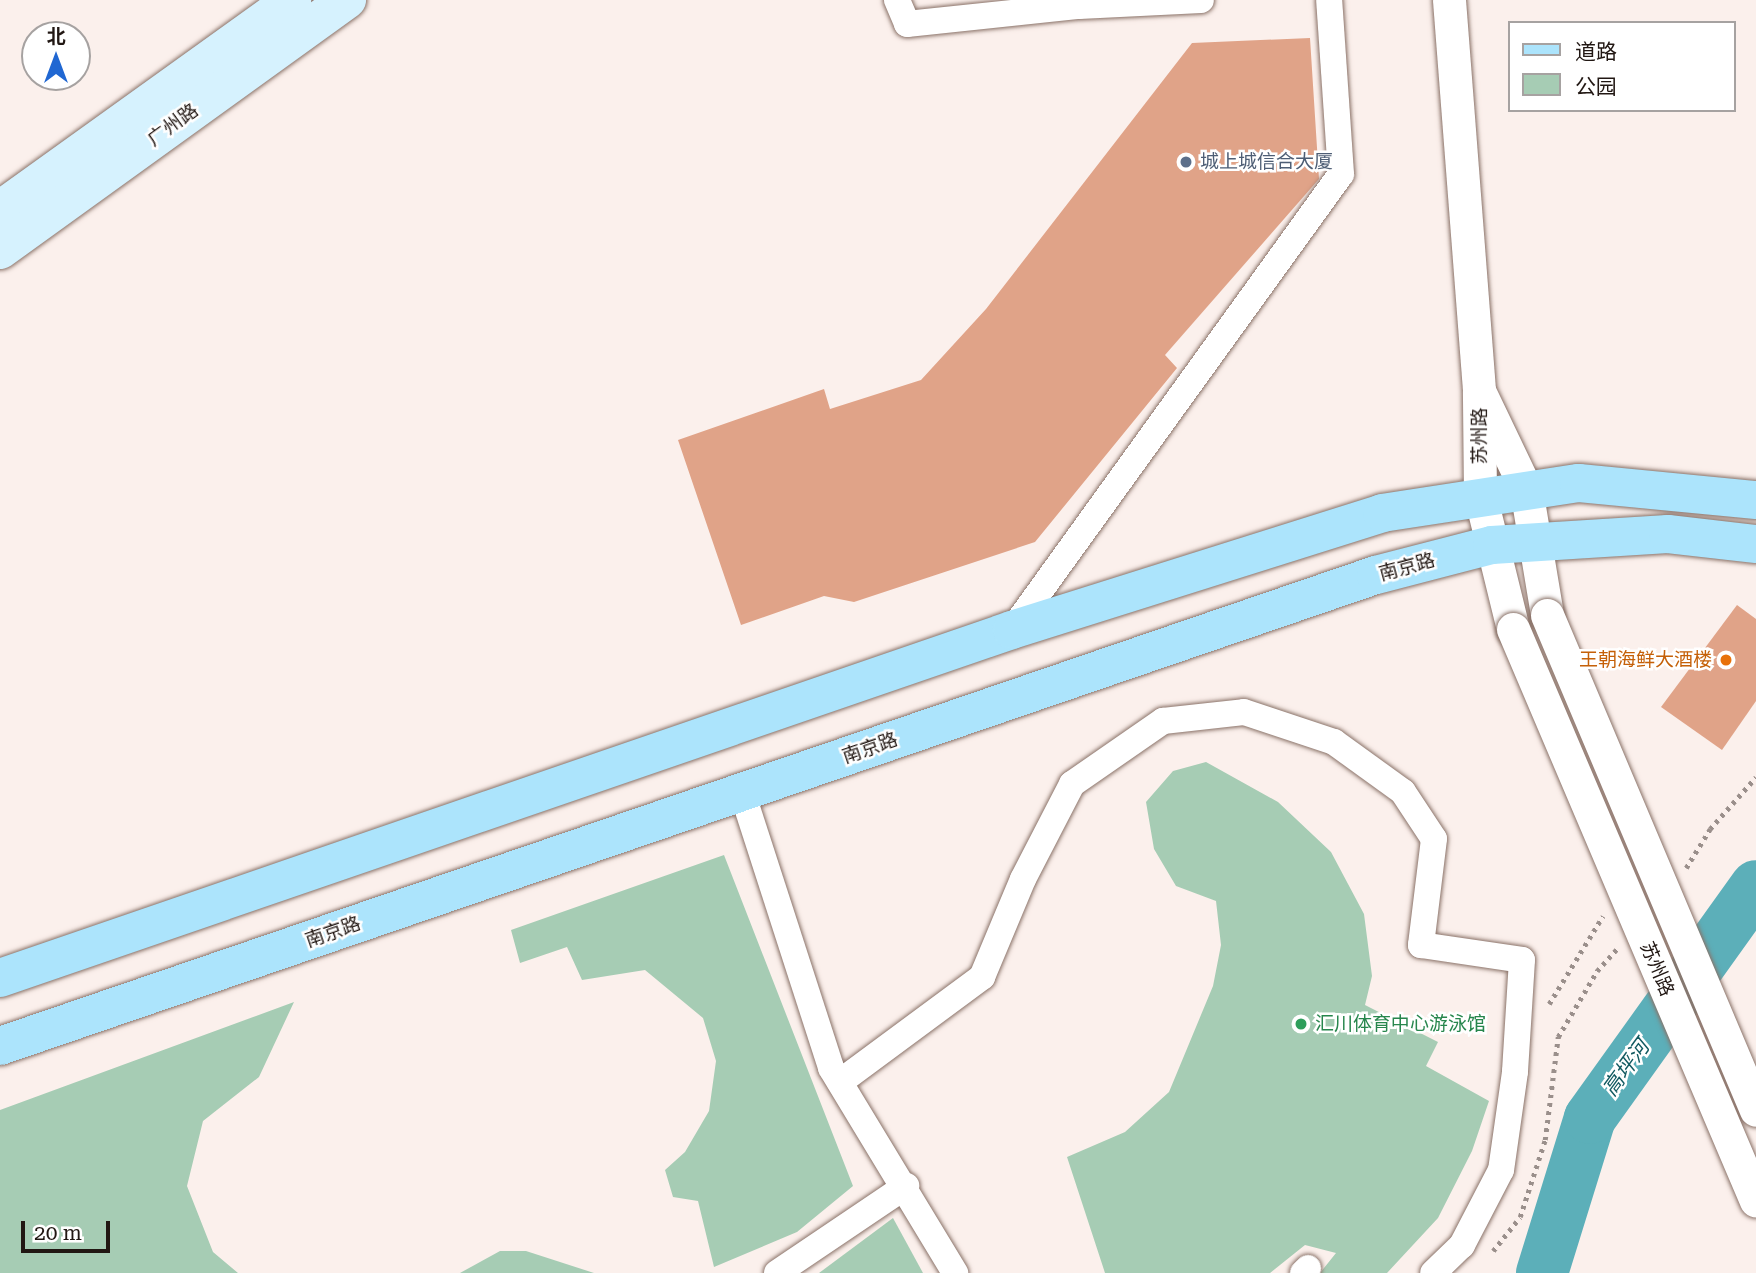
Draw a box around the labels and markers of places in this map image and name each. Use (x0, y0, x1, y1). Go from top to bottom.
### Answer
place label: 城上城信合大厦 (1200, 151, 1333, 173)
marker: 城上城信合大厦 (1178, 154, 1194, 170)
place label: 王朝海鲜大酒楼 (1579, 649, 1712, 671)
marker: 王朝海鲜大酒楼 (1718, 652, 1734, 668)
place label: 汇川体育中心游泳馆 (1315, 1013, 1486, 1035)
marker: 汇川体育中心游泳馆 (1293, 1016, 1309, 1032)

